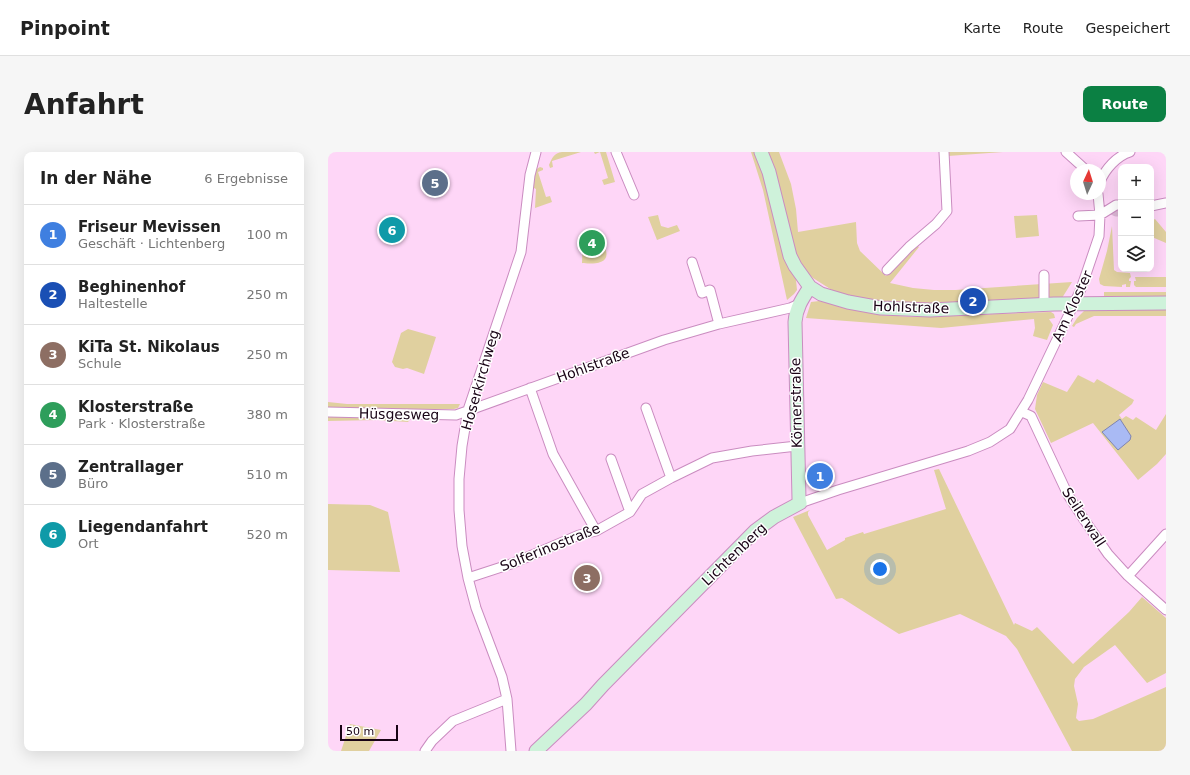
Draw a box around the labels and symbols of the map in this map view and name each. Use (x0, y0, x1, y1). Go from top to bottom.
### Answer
north arrow (1070, 164, 1106, 200)
pin: 5 (422, 168, 448, 198)
pin: 6 (379, 215, 405, 245)
pin: 4 (579, 228, 605, 258)
street label: Am Kloster (1049, 268, 1096, 344)
pin: 2 (960, 286, 986, 316)
street label: Hohlstraße (873, 298, 949, 316)
street label: Hoserkirchweg (458, 328, 502, 432)
street label: Hohlstraße (554, 344, 632, 386)
street label: Körnerstraße (787, 358, 805, 448)
street label: Hüsgesweg (359, 405, 439, 423)
pin: 1 (807, 461, 833, 491)
street label: Seilerwall (1059, 484, 1109, 550)
street label: Lichtenberg (699, 519, 769, 589)
street label: Solferinostraße (498, 520, 602, 574)
your location (870, 559, 890, 579)
pin: 3 (574, 563, 600, 593)
scale bar (340, 723, 398, 742)

